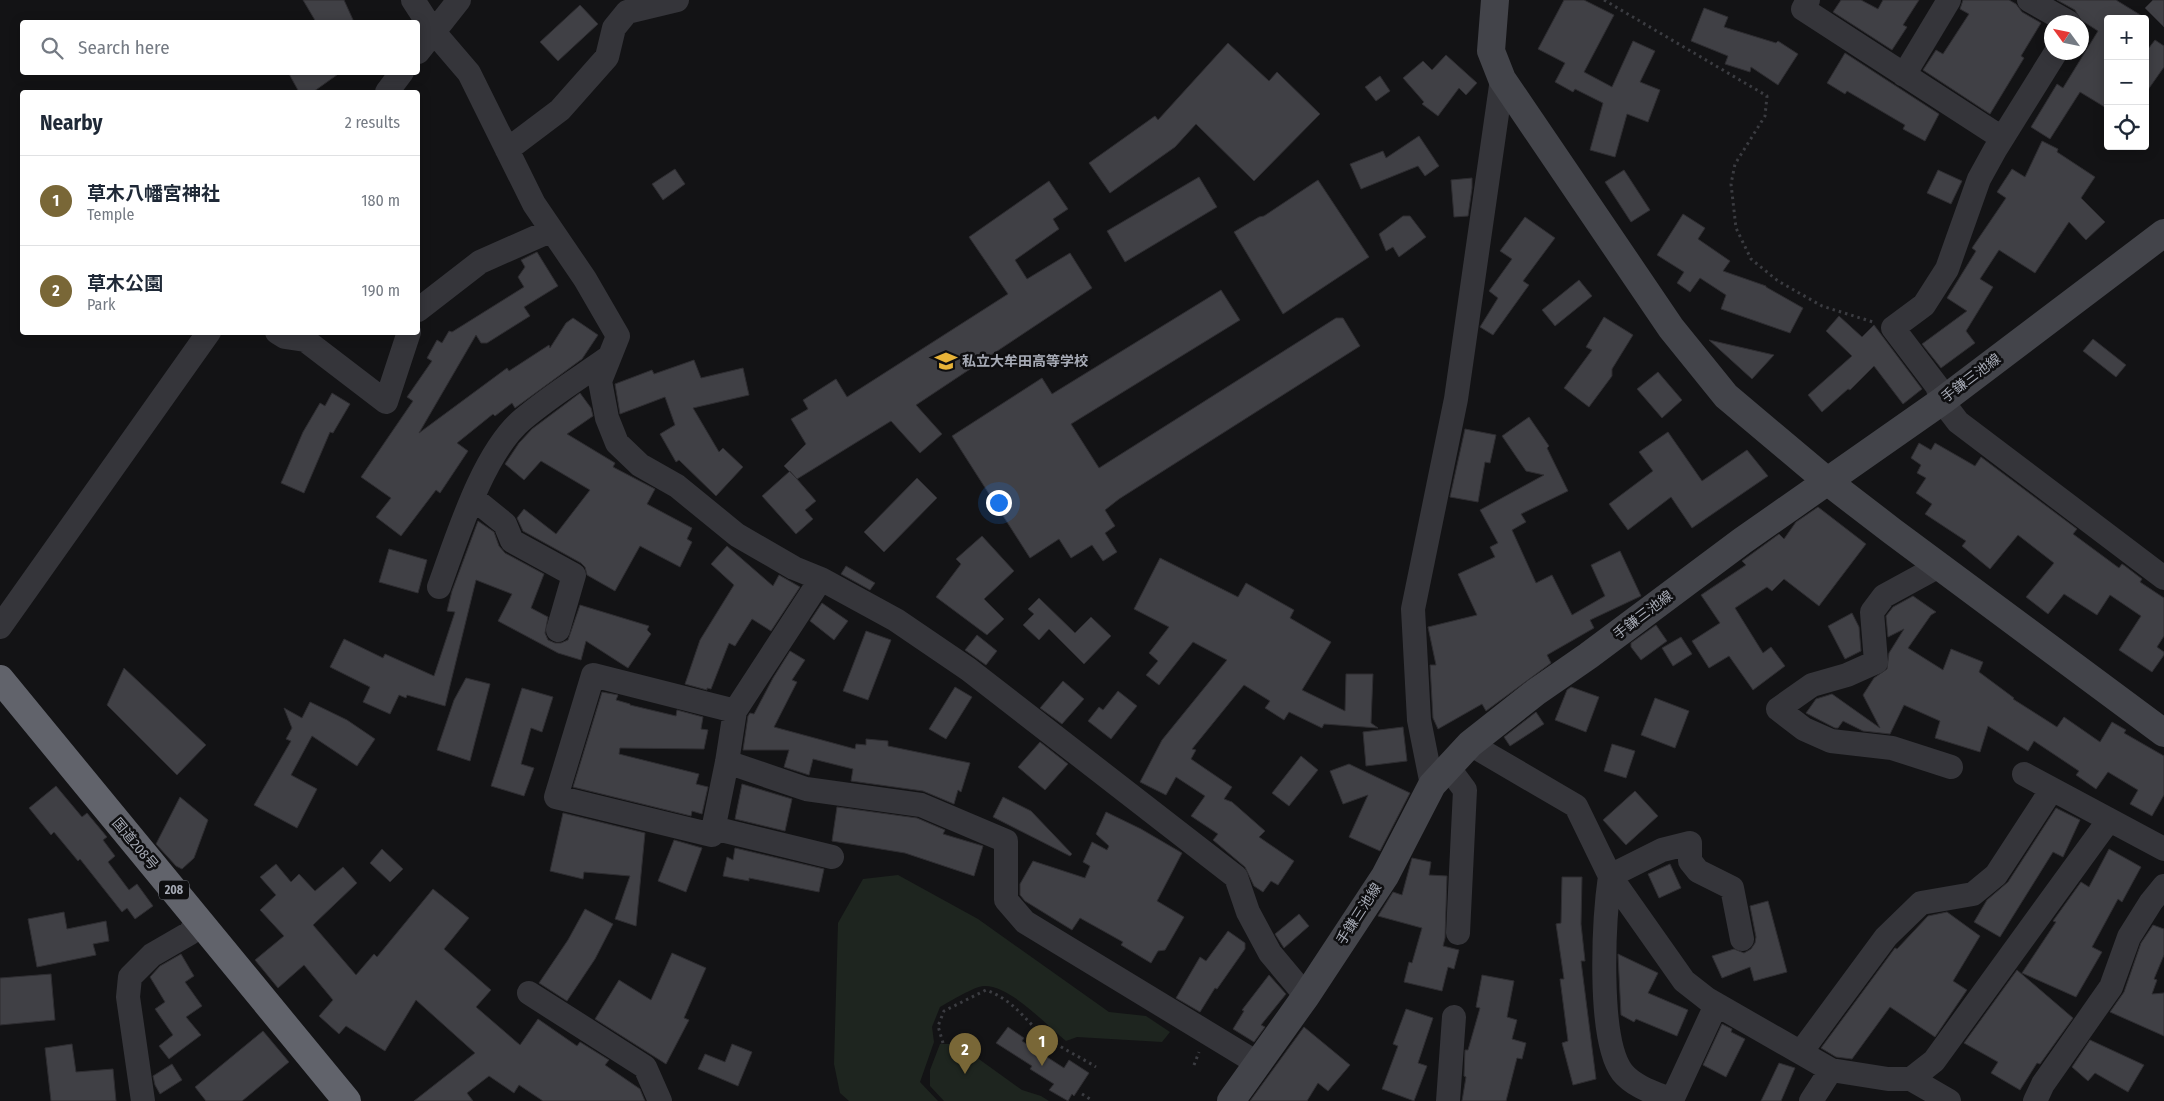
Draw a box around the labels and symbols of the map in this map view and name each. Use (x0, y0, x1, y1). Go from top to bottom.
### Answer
north arrow (2044, 15, 2089, 60)
school or university icon: 私立大牟田高等学校 (933, 348, 959, 374)
street label: 手鎌三池線 (1938, 350, 2004, 406)
place label: 私立大牟田高等学校 (962, 353, 1088, 370)
your location (986, 490, 1012, 516)
street label: 手鎌三池線 (1610, 587, 1676, 643)
street label: 国道208号 (108, 815, 162, 873)
road number: 208 (159, 880, 189, 900)
street label: 手鎌三池線 (1333, 880, 1385, 948)
pin: 1 (1026, 1025, 1058, 1066)
pin: 2 (949, 1033, 981, 1074)

